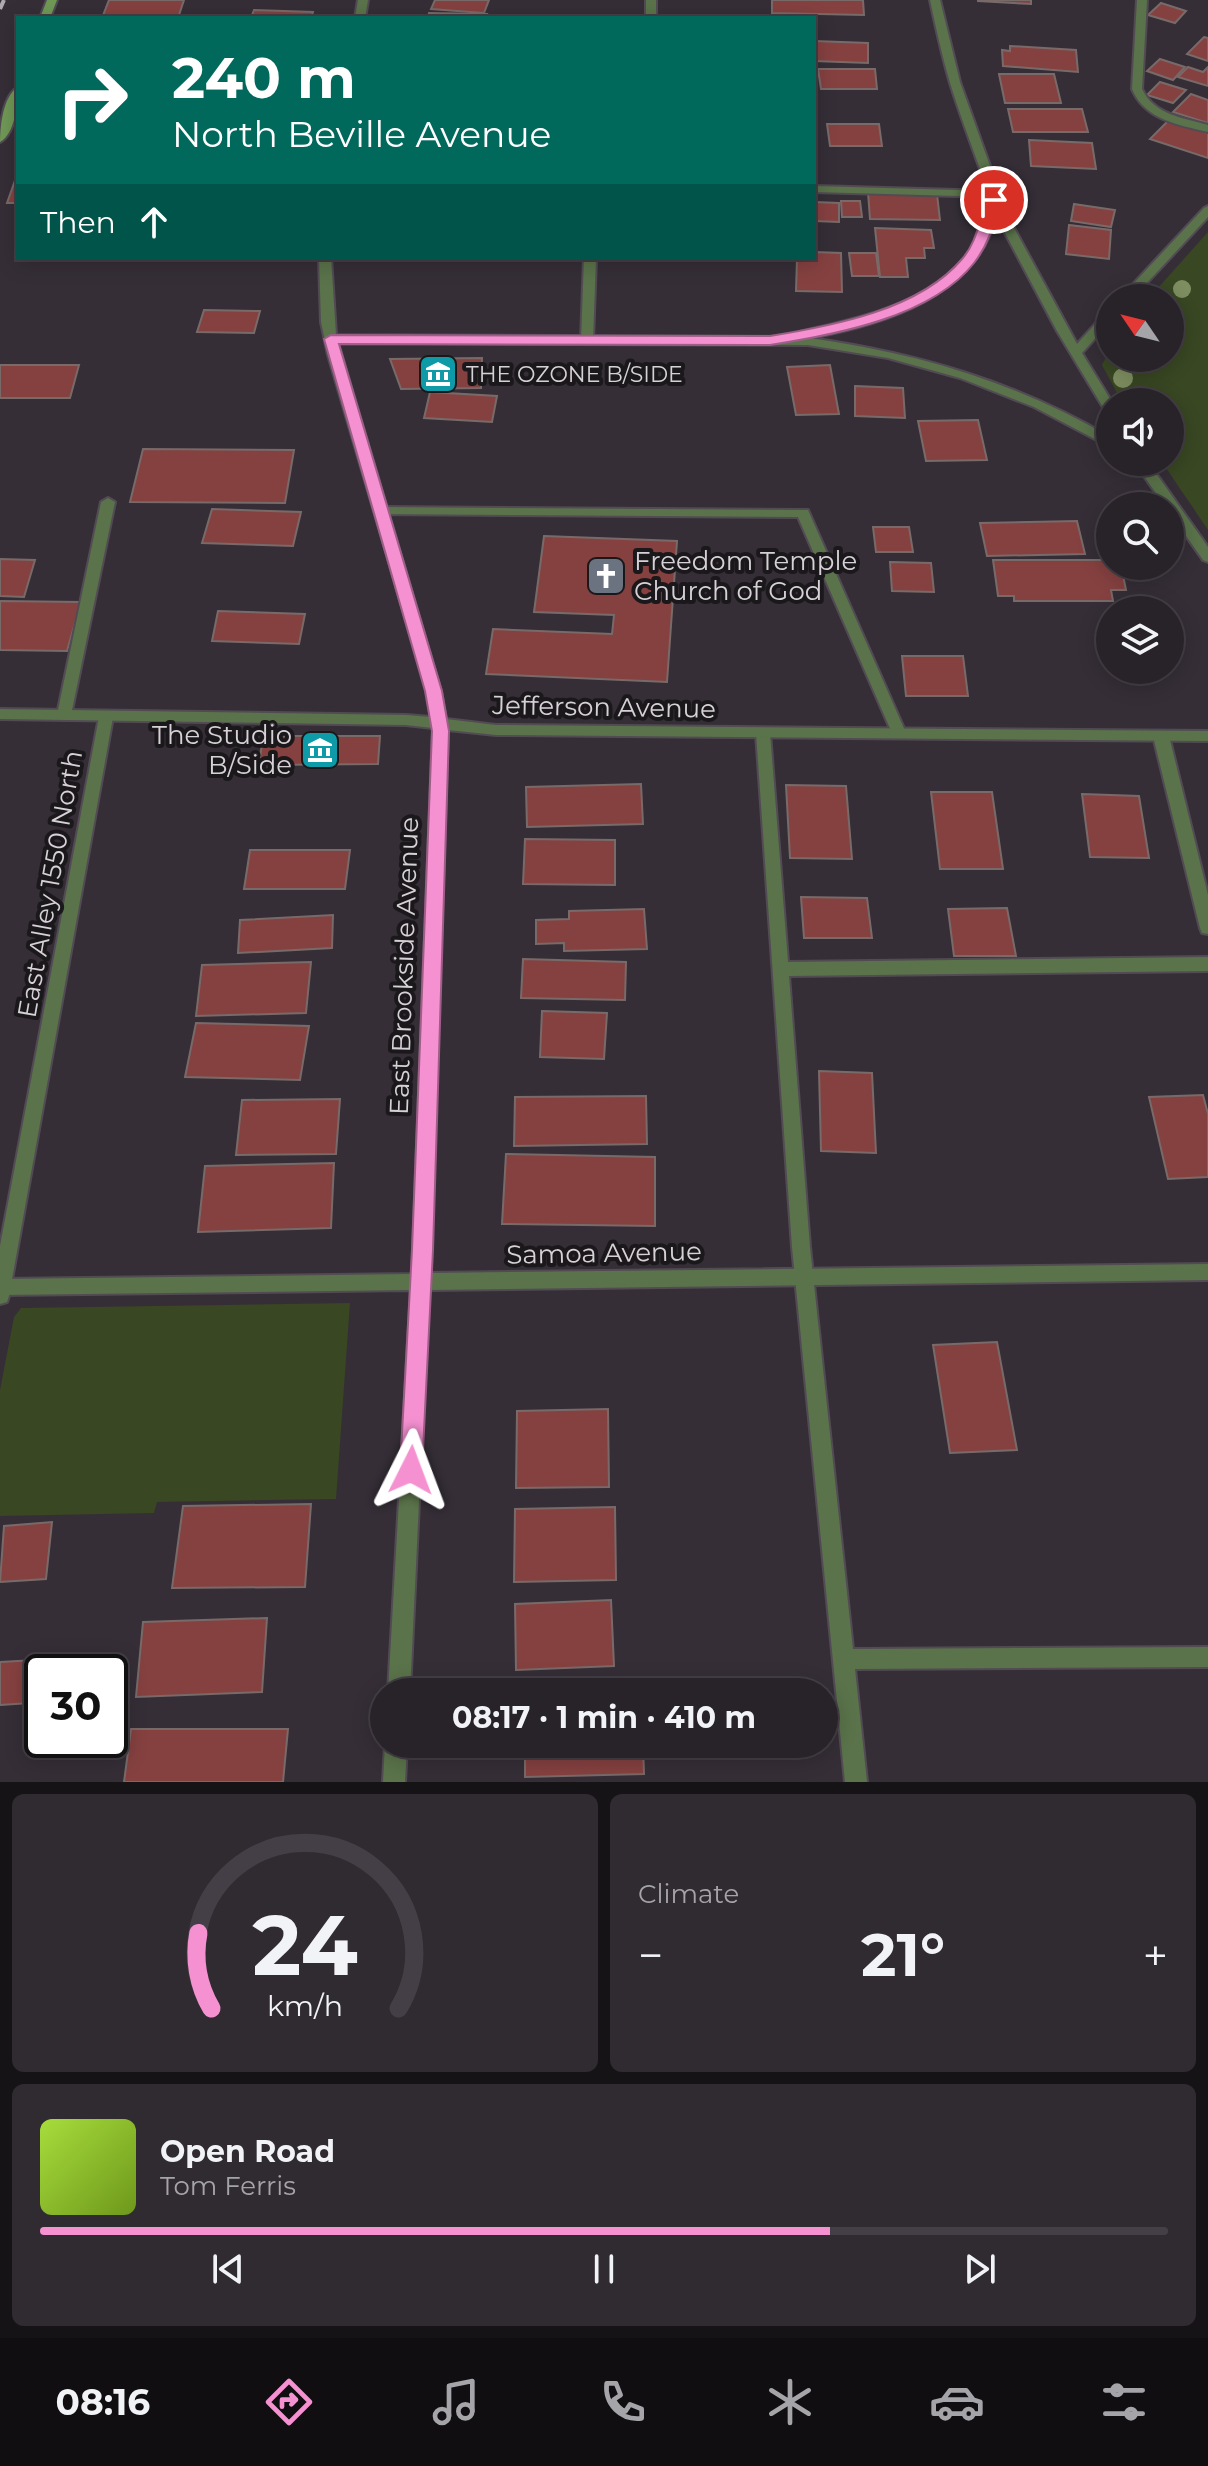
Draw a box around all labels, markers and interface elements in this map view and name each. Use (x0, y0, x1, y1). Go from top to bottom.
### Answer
text: 240 m (172, 44, 356, 112)
icon: right (40, 48, 144, 152)
text: North Beville Avenue (172, 112, 551, 156)
pin (960, 166, 1028, 234)
icon: arrive (972, 178, 1016, 222)
icon: ahead (132, 200, 176, 244)
text: Then (40, 204, 116, 241)
north arrow (1096, 284, 1184, 372)
map controls (1096, 284, 1184, 684)
museum icon: THE OZONE B/SIDE (417, 353, 459, 395)
place label: THE OZONE B/SIDE (466, 361, 683, 388)
button: sound (1096, 388, 1184, 476)
button: search (1096, 492, 1184, 580)
place label: Freedom Temple Church of God (634, 545, 857, 607)
church icon: Freedom Temple Church of God (585, 555, 627, 597)
button: layers (1096, 596, 1184, 684)
street label: Jefferson Avenue (491, 689, 716, 725)
place label: The Studio B/Side (152, 719, 292, 781)
museum icon: The Studio B/Side (299, 729, 341, 771)
street label: East Alley 1550 North (11, 748, 89, 1020)
street label: East Brookside Avenue (383, 817, 425, 1115)
street label: Samoa Avenue (506, 1235, 702, 1271)
position arrow (369, 1428, 453, 1512)
speed limit sign: 30 (24, 1654, 128, 1758)
text: 08:17 · 1 min · 410 m (452, 1699, 756, 1736)
text: Climate (638, 1878, 739, 1910)
text: 24 (252, 1894, 358, 1996)
text: 21° (861, 1918, 945, 1991)
text: − (638, 1928, 663, 1982)
text: + (1143, 1928, 1168, 1982)
text: km/h (267, 1988, 343, 2023)
text: Open Road (160, 2133, 335, 2170)
text: Tom Ferris (160, 2170, 296, 2202)
icon: previous (206, 2247, 250, 2291)
icon: pause (582, 2247, 626, 2291)
icon: next (958, 2247, 1002, 2291)
icon: directions (261, 2374, 317, 2430)
icon: music (428, 2374, 484, 2430)
icon: phone (595, 2374, 651, 2430)
icon: climate (762, 2374, 818, 2430)
icon: car (929, 2374, 985, 2430)
icon: filters (1096, 2374, 1152, 2430)
text: 08:16 (56, 2380, 150, 2424)

